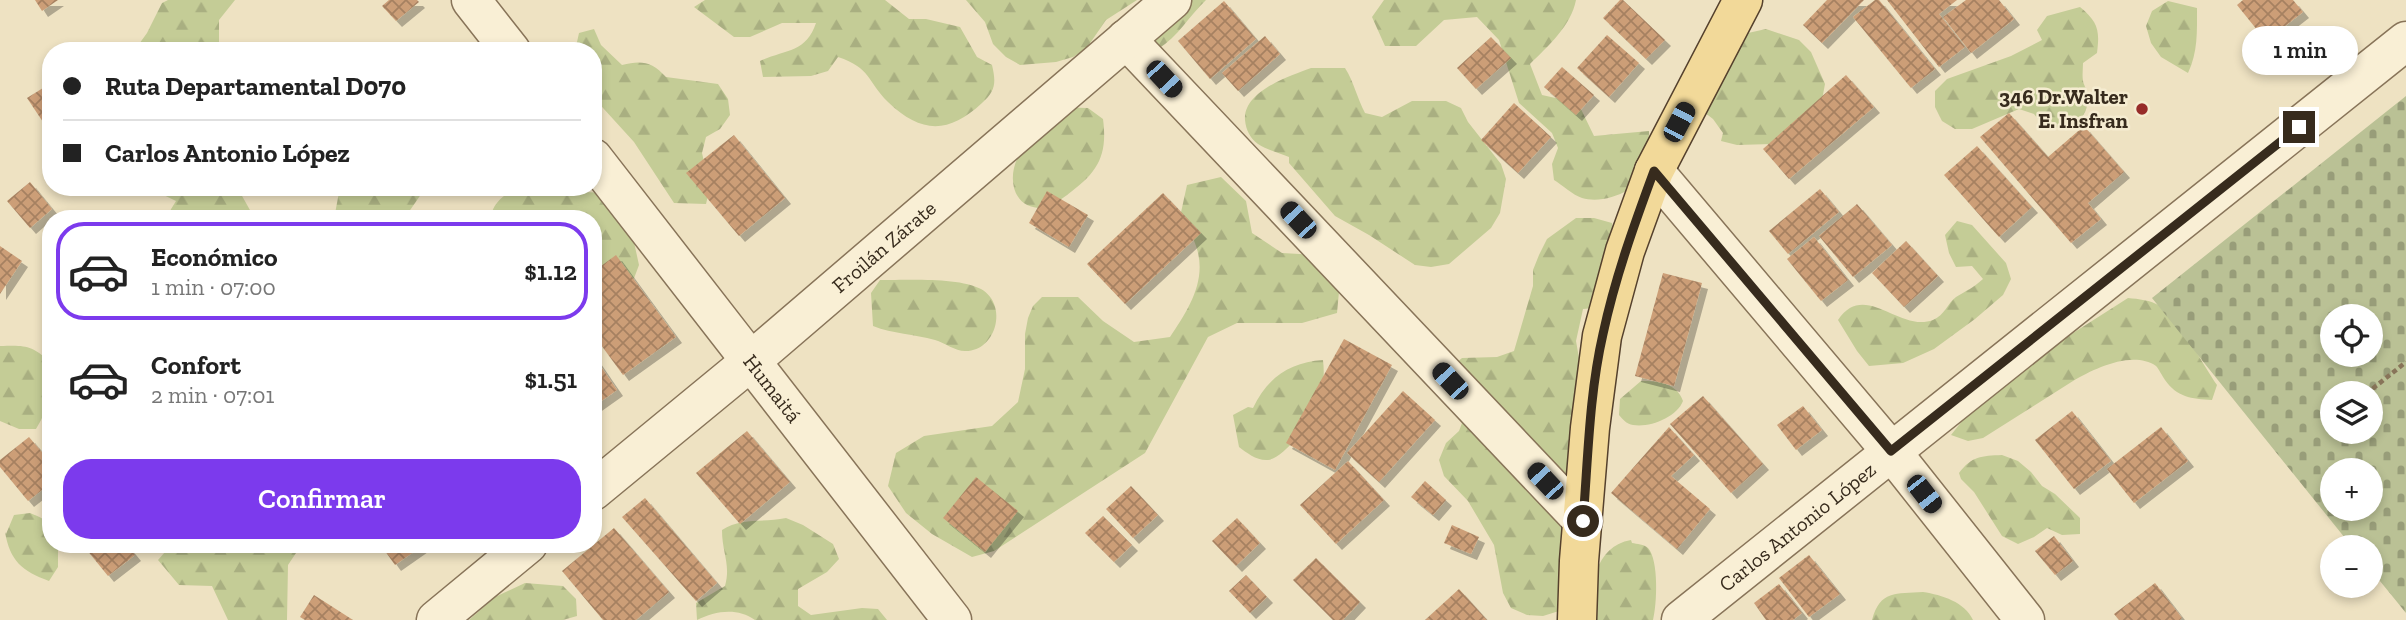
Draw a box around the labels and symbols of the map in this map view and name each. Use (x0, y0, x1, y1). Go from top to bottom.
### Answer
callout: 1 min (2241, 25, 2357, 74)
car (1142, 56, 1187, 102)
place label: 346 Dr.Walter E. Insfran (1999, 84, 2129, 133)
car (1660, 99, 1699, 145)
marker: 346 Dr.Walter E. Insfran (2134, 101, 2150, 117)
route end (2283, 111, 2315, 143)
street label: Froilán Zárate (827, 195, 941, 298)
car (1276, 197, 1321, 243)
street label: Humaitá (738, 349, 807, 427)
car (1428, 358, 1473, 404)
street label: Carlos Antonio López (1714, 456, 1881, 597)
car (1523, 458, 1568, 504)
car (1903, 471, 1946, 517)
route start (1567, 505, 1599, 537)

